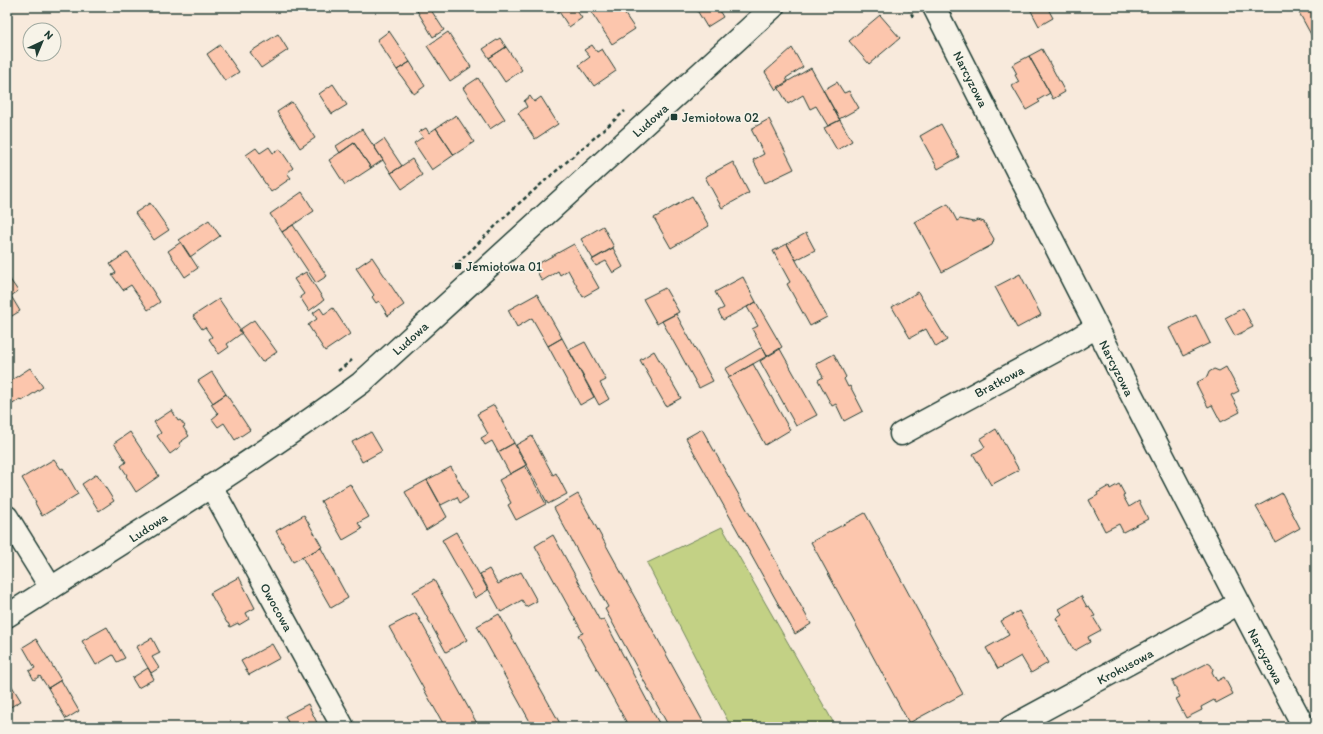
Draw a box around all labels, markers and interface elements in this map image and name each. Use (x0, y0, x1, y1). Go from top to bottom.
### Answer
north arrow (22, 22, 62, 62)
text: N (41, 28, 56, 42)
street label: Narcyzowa (950, 49, 991, 110)
street label: Ludowa (629, 100, 672, 140)
place label: Jemiołowa 02 (682, 110, 759, 125)
marker: Jemiołowa 02 (669, 112, 679, 122)
place label: Jemiołowa 01 (466, 259, 542, 274)
marker: Jemiołowa 01 (453, 261, 463, 271)
street label: Ludowa (389, 318, 432, 358)
street label: Narcyzowa (1096, 338, 1137, 399)
street label: Bratkowa (972, 362, 1027, 401)
street label: Ludowa (126, 509, 171, 545)
street label: Owocowa (257, 580, 296, 634)
street label: Narcyzowa (1245, 626, 1287, 687)
street label: Krokusowa (1094, 645, 1156, 688)

